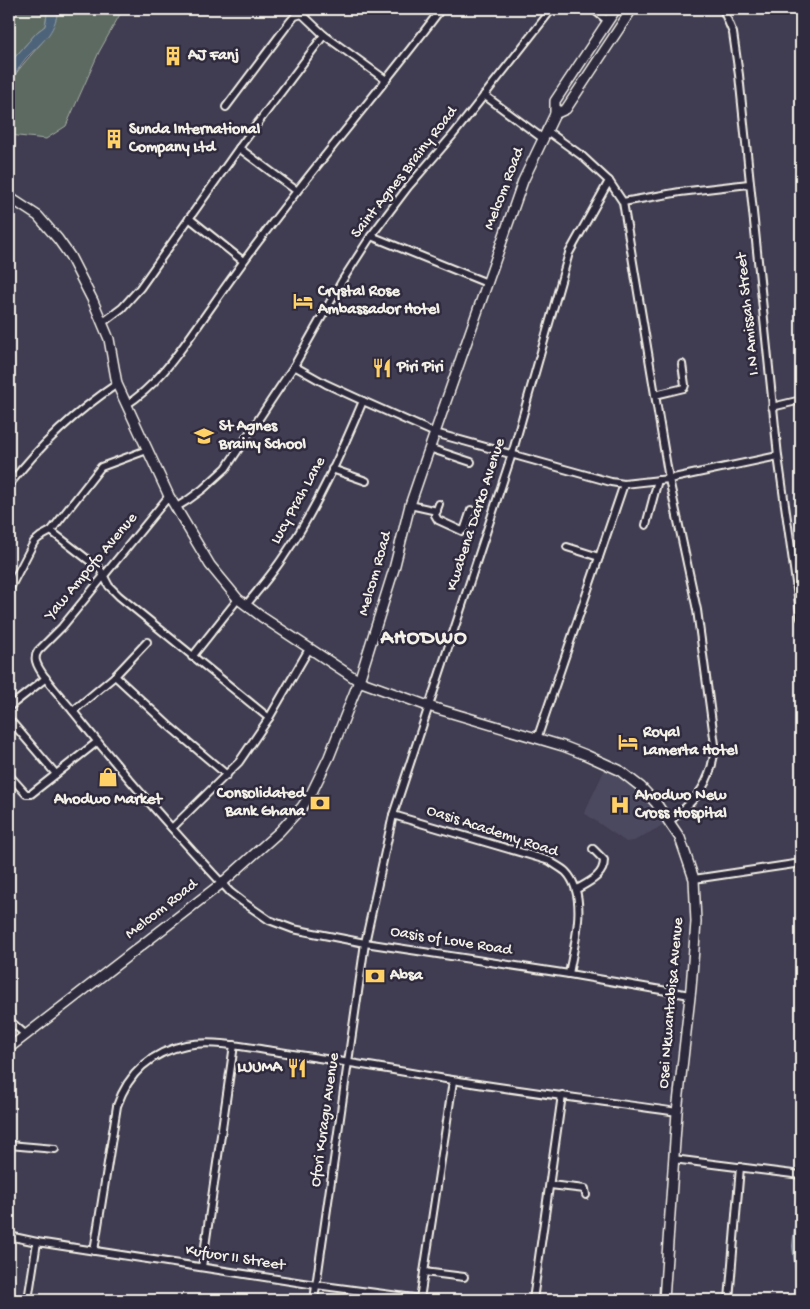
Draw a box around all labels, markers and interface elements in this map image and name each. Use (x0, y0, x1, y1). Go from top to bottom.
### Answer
building icon: AJ Fanj (162, 45, 184, 67)
place label: AJ Fanj (187, 47, 239, 66)
street label: Saint Agnes Brainy Road (348, 102, 463, 243)
place label: Sunda International Company Ltd (128, 121, 261, 158)
building icon: Sunda International Company Ltd (103, 128, 125, 150)
street label: Melcom Road (481, 144, 530, 233)
street label: I.N Amissah Street (733, 250, 765, 376)
place label: Crystal Rose Ambassador Hotel (317, 283, 440, 320)
hotel icon: Crystal Rose Ambassador Hotel (292, 290, 314, 312)
restaurant icon: Piri Piri (371, 357, 393, 379)
place label: Piri Piri (396, 359, 444, 378)
place label: St Agnes Brainy School (218, 418, 307, 455)
school or university icon: St Agnes Brainy School (193, 425, 215, 447)
street label: Kwabena Darko Avenue (443, 436, 511, 594)
street label: Lucy Prah Lane (267, 453, 331, 548)
street label: Yaw Ampofo Avenue (40, 509, 143, 626)
street label: Melcom Road (355, 528, 398, 618)
district label: AHODWO (379, 627, 468, 652)
place label: Royal Lamerta Hotel (642, 724, 738, 761)
hotel icon: Royal Lamerta Hotel (617, 731, 639, 753)
shop icon: Ahodwo Market (97, 766, 119, 788)
place label: Consolidated Bank Ghana (216, 785, 307, 822)
place label: Ahodwo New Cross Hospital (634, 787, 727, 824)
place label: Ahodwo Market (53, 791, 163, 810)
bank icon: Consolidated Bank Ghana (309, 792, 331, 814)
hospital icon: Ahodwo New Cross Hospital (609, 794, 631, 816)
street label: Oasis Academy Road (424, 802, 562, 863)
street label: Melcom Road (122, 875, 203, 944)
street label: Osei Nkwantabisa Avenue (655, 916, 689, 1089)
street label: Oasis of Love Road (389, 923, 515, 961)
bank icon: Absa (364, 965, 386, 987)
place label: Absa (389, 967, 424, 986)
street label: Ofori Kuragu Avenue (307, 1051, 345, 1188)
restaurant icon: LUUMA (286, 1057, 308, 1079)
place label: LUUMA (237, 1059, 284, 1078)
street label: Kufuor II Street (184, 1242, 288, 1276)

